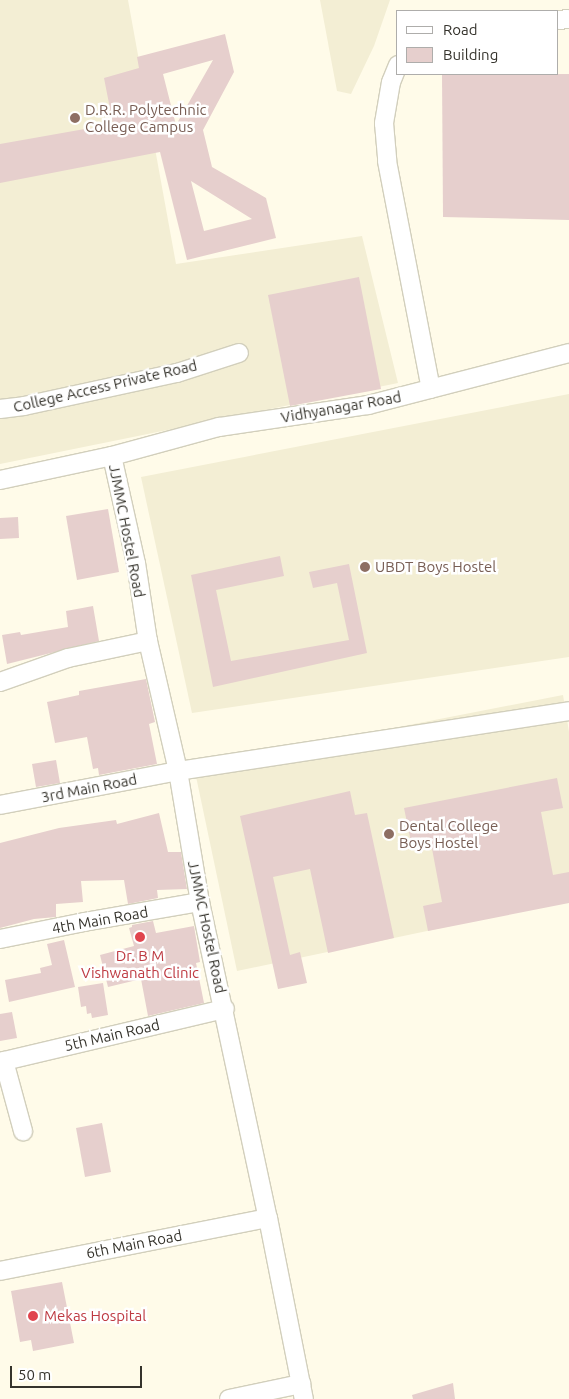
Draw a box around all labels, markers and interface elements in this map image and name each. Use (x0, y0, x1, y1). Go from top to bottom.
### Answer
legend (396, 10, 559, 75)
text: Road (443, 21, 478, 38)
text: Building (443, 46, 498, 63)
place label: D.R.R. Polytechnic College Campus (85, 100, 206, 135)
marker: D.R.R. Polytechnic College Campus (69, 112, 81, 124)
street label: College Access Private Road (11, 356, 199, 416)
street label: Vidhyanagar Road (279, 388, 403, 426)
street label: JJMMC Hostel Road (105, 463, 149, 599)
place label: UBDT Boys Hostel (375, 558, 496, 576)
marker: UBDT Boys Hostel (359, 561, 371, 573)
street label: 3rd Main Road (40, 770, 138, 806)
place label: Dental College Boys Hostel (399, 816, 498, 851)
marker: Dental College Boys Hostel (383, 828, 395, 840)
street label: JJMMC Hostel Road (184, 859, 230, 995)
street label: 4th Main Road (51, 903, 149, 937)
marker: Dr. B M Vishwanath Clinic (133, 930, 147, 944)
place label: Dr. B M Vishwanath Clinic (81, 946, 199, 981)
street label: 5th Main Road (63, 1015, 161, 1055)
street label: 6th Main Road (85, 1226, 183, 1262)
place label: Mekas Hospital (44, 1307, 146, 1325)
marker: Mekas Hospital (26, 1309, 40, 1323)
scale bar (12, 1356, 145, 1388)
text: 50 m (18, 1366, 51, 1383)

